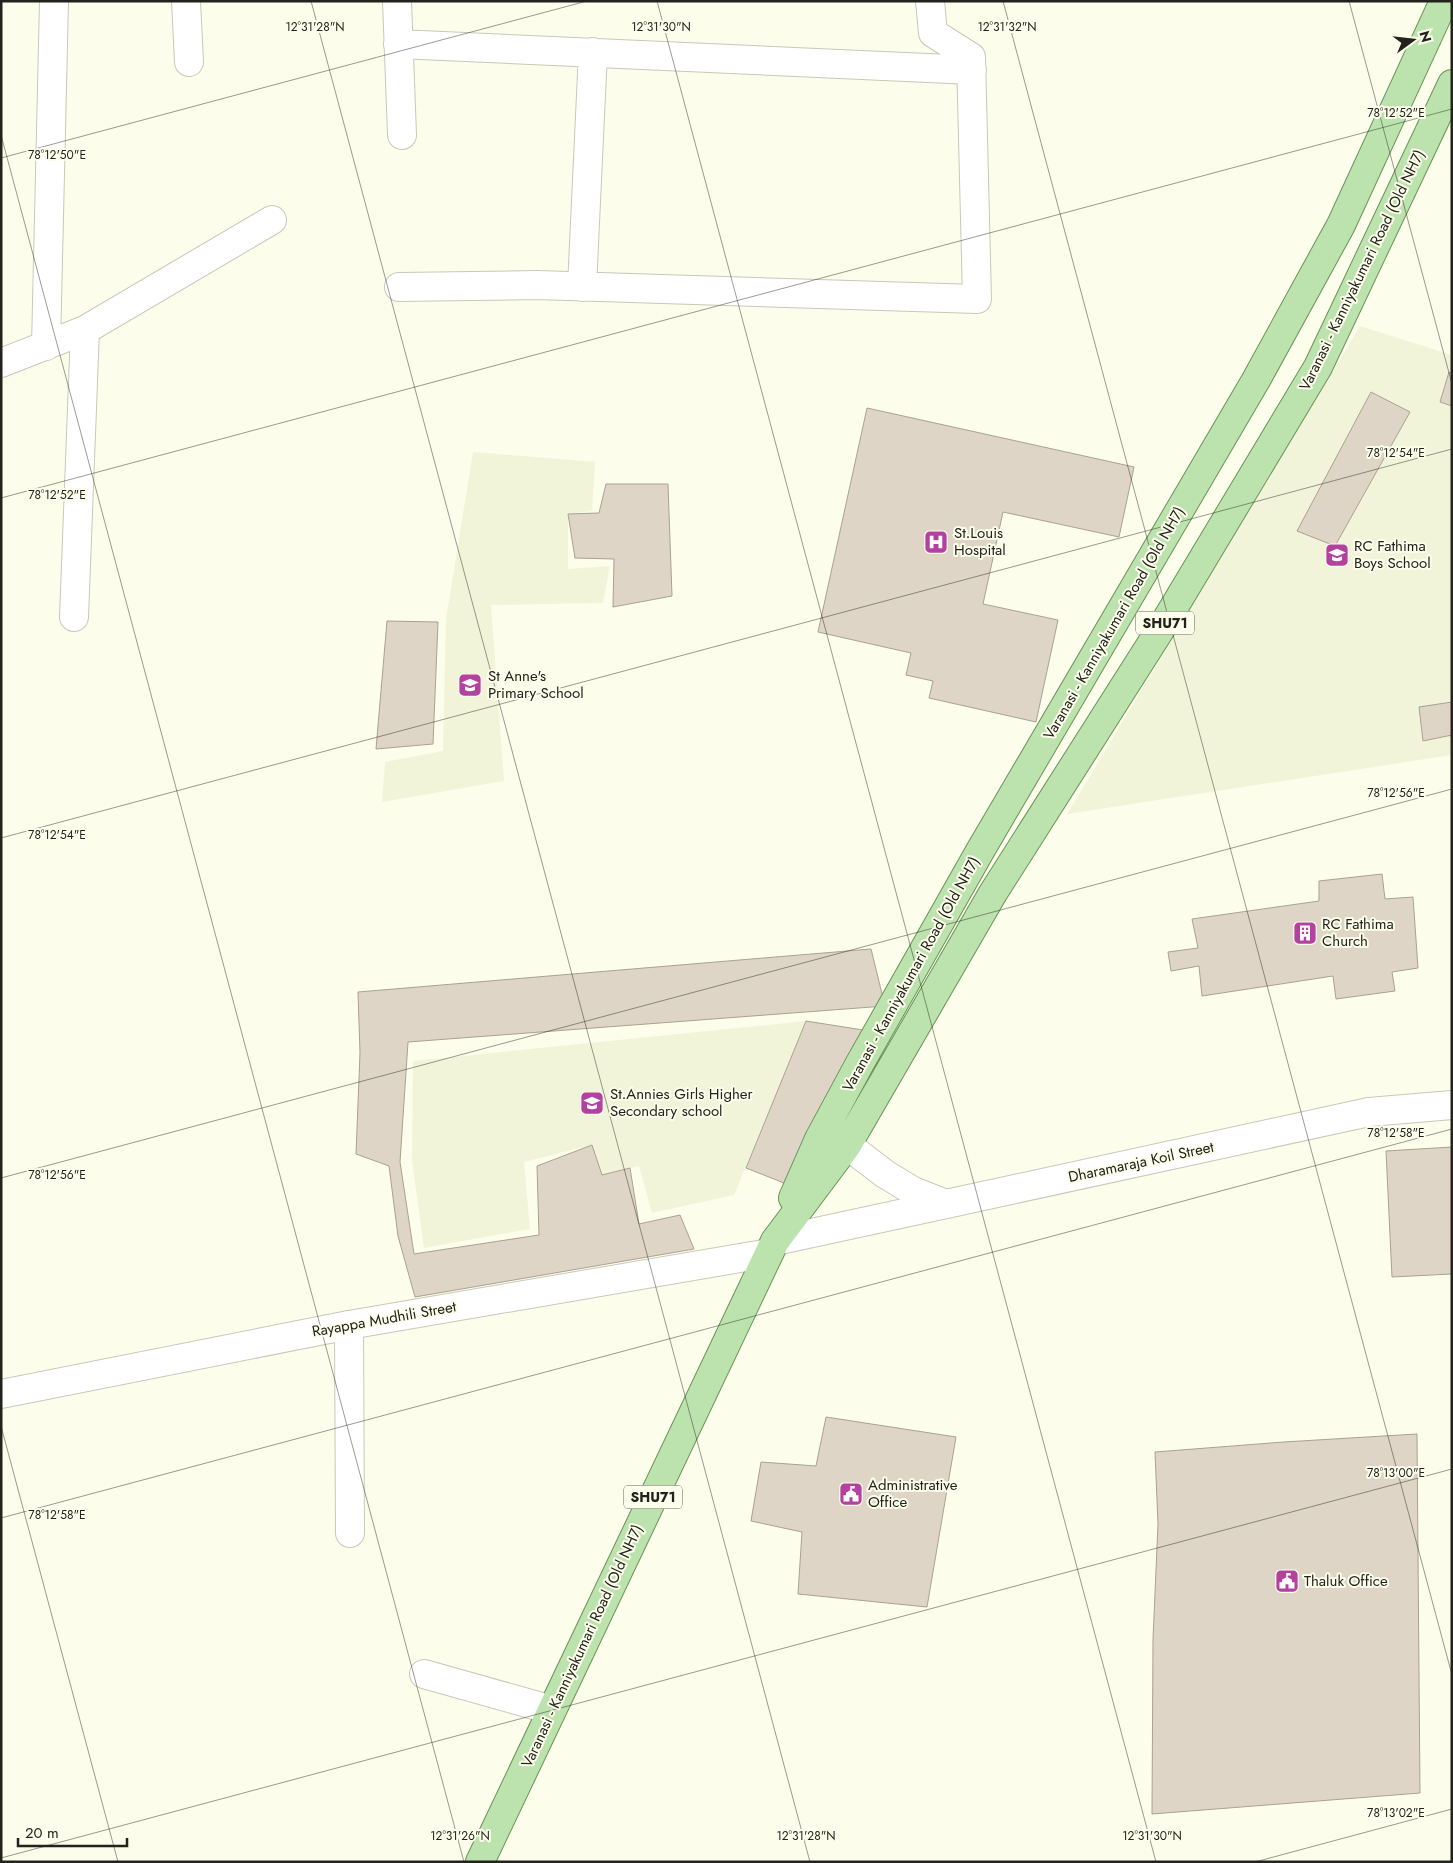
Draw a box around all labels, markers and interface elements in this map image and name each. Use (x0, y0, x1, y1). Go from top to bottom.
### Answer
north arrow (1388, 15, 1438, 65)
text: 12°31'28"N (285, 18, 345, 36)
text: 12°31'30"N (631, 18, 691, 36)
text: 12°31'32"N (977, 18, 1037, 36)
text: N (1414, 29, 1437, 45)
text: 78°12'52"E (1367, 104, 1425, 122)
text: 78°12'50"E (28, 146, 86, 164)
street label: Varanasi - Kanniyakumari Road (Old NH7) (1294, 146, 1430, 394)
text: 78°12'54"E (1367, 444, 1425, 462)
text: 78°12'52"E (28, 486, 86, 504)
street label: Varanasi - Kanniyakumari Road (Old NH7) (1038, 502, 1190, 744)
place label: St.Louis Hospital (954, 522, 1006, 561)
hospital icon: St.Louis Hospital (923, 529, 949, 555)
place label: RC Fathima Boys School (1354, 535, 1431, 574)
school or university icon: RC Fathima Boys School (1324, 542, 1350, 568)
road number: SHU71 (1136, 612, 1194, 634)
place label: St Anne's Primary School (488, 665, 584, 704)
school or university icon: St Anne's Primary School (457, 672, 483, 698)
text: 78°12'56"E (1367, 784, 1425, 802)
text: 78°12'54"E (28, 826, 86, 844)
street label: Varanasi - Kanniyakumari Road (Old NH7) (837, 852, 985, 1096)
place label: RC Fathima Church (1322, 913, 1394, 952)
building icon: RC Fathima Church (1292, 920, 1318, 946)
place label: St.Annies Girls Higher Secondary school (610, 1083, 754, 1122)
school or university icon: St.Annies Girls Higher Secondary school (579, 1090, 605, 1116)
text: 78°12'58"E (1367, 1124, 1425, 1142)
street label: Dharamaraja Koil Street (1066, 1136, 1216, 1188)
text: 78°12'56"E (28, 1166, 86, 1184)
street label: Rayappa Mudhili Street (310, 1295, 458, 1343)
text: 78°13'00"E (1367, 1464, 1425, 1482)
place label: Administrative Office (868, 1474, 958, 1513)
public building icon: Administrative Office (838, 1481, 864, 1507)
road number: SHU71 (624, 1485, 682, 1508)
text: 78°12'58"E (28, 1506, 86, 1524)
street label: Varanasi - Kanniyakumari Road (Old NH7) (516, 1521, 648, 1771)
public building icon: Thaluk Office (1274, 1568, 1300, 1594)
place label: Thaluk Office (1304, 1570, 1388, 1592)
text: 78°13'02"E (1367, 1804, 1425, 1822)
scale bar (18, 1816, 126, 1848)
text: 20 m (25, 1822, 59, 1844)
text: 12°31'26"N (430, 1827, 490, 1845)
text: 12°31'28"N (776, 1827, 836, 1845)
text: 12°31'30"N (1122, 1827, 1182, 1845)

